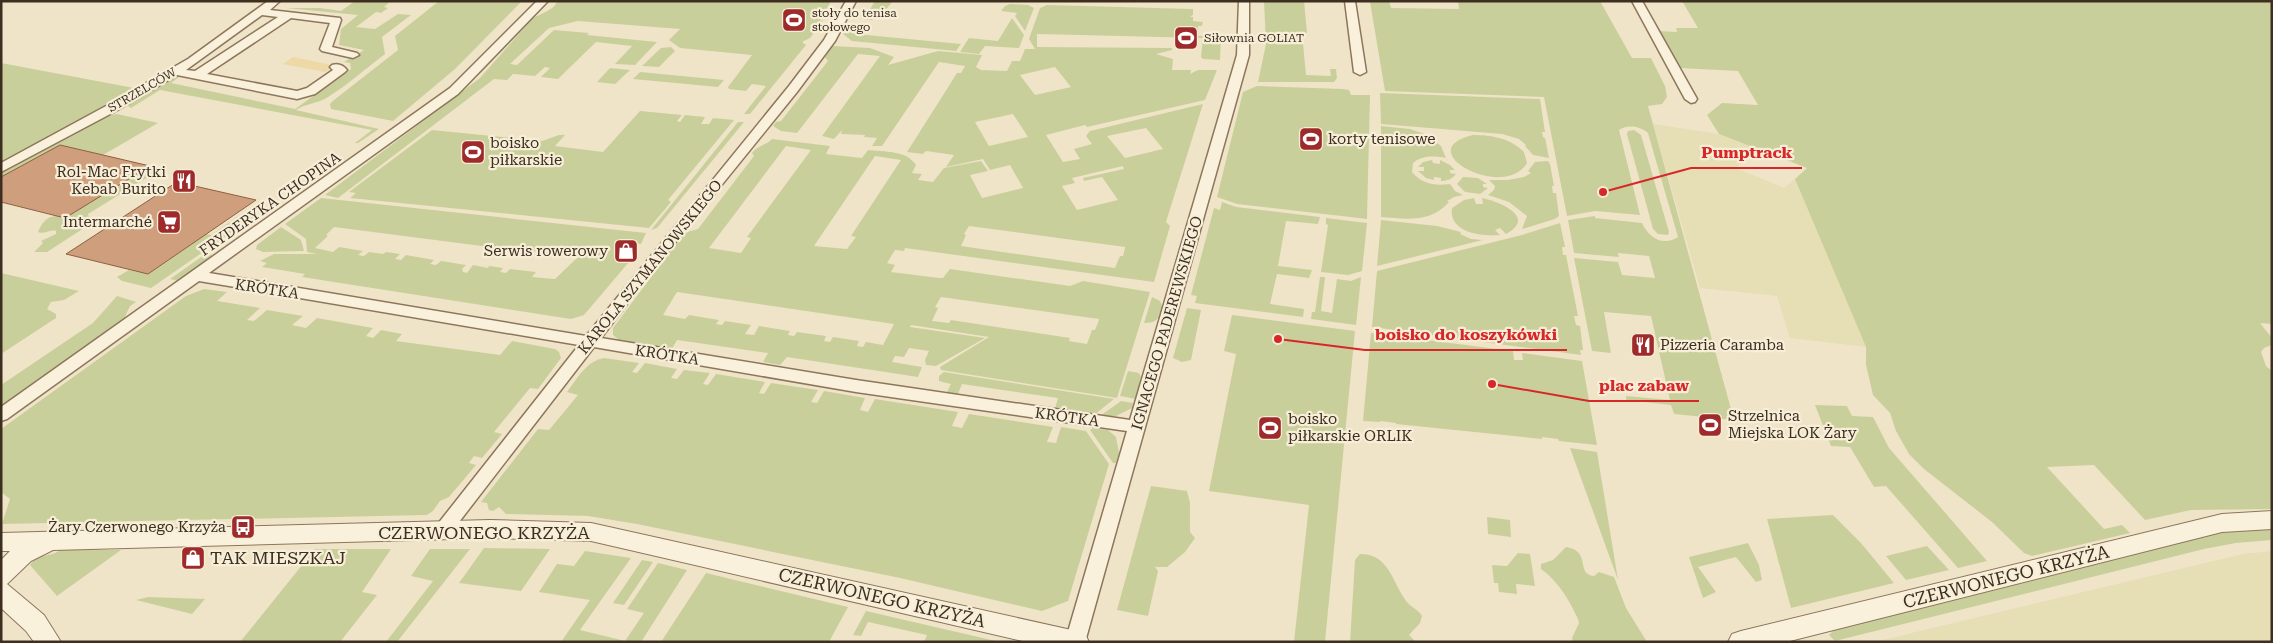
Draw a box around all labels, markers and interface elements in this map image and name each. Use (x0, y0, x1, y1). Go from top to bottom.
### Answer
place label: stoły do tenisa stołowego (812, 6, 897, 34)
sports icon: stoły do tenisa stołowego (781, 7, 807, 33)
sports icon: Siłownia GOLIAT (1173, 25, 1199, 51)
place label: Siłownia GOLIAT (1204, 31, 1304, 45)
street label: STRZELCÓW (105, 64, 179, 115)
sports icon: korty tenisowe (1298, 126, 1324, 152)
place label: korty tenisowe (1328, 130, 1436, 148)
place label: boisko piłkarskie (490, 134, 562, 169)
callout: Pumptrack (1691, 137, 1802, 168)
sports icon: boisko piłkarskie (460, 139, 486, 165)
text: Pumptrack (1701, 143, 1793, 162)
street label: FRYDERYKA CHOPINA (196, 148, 345, 260)
place label: Rol-Mac Frytki Kebab Burito (57, 163, 166, 198)
restaurant icon: Rol-Mac Frytki Kebab Burito (171, 168, 197, 194)
street label: KAROLA SZYMANOWSKIEGO (574, 176, 726, 358)
supermarket icon: Intermarché (156, 209, 182, 235)
place label: Intermarché (63, 213, 152, 231)
street label: IGNACEGO PADEREWSKIEGO (1128, 214, 1206, 432)
shop icon: Serwis rowerowy (613, 238, 639, 264)
place label: Serwis rowerowy (484, 242, 608, 260)
street label: KRÓTKA (234, 274, 301, 303)
callout: boisko do koszykówki (1365, 319, 1567, 350)
text: boisko do koszykówki (1375, 325, 1558, 344)
restaurant icon: Pizzeria Caramba (1630, 332, 1656, 358)
place label: Pizzeria Caramba (1660, 336, 1784, 354)
street label: KRÓTKA (634, 340, 701, 369)
callout: plac zabaw (1589, 370, 1699, 401)
text: plac zabaw (1599, 376, 1689, 395)
street label: KRÓTKA (1034, 403, 1101, 430)
place label: Strzelnica Miejska LOK Żary (1728, 407, 1857, 442)
place label: boisko piłkarskie ORLIK (1288, 410, 1412, 445)
sports icon: Strzelnica Miejska LOK Żary (1697, 412, 1723, 438)
sports icon: boisko piłkarskie ORLIK (1257, 415, 1283, 441)
bus stop icon: Żary Czerwonego Krzyża (230, 514, 256, 540)
place label: Żary Czerwonego Krzyża (48, 518, 226, 536)
street label: CZERWONEGO KRZYŻA (378, 522, 590, 543)
street label: CZERWONEGO KRZYŻA (1901, 541, 2111, 612)
shop icon: TAK MIESZKAJ (180, 545, 206, 571)
place label: TAK MIESZKAJ (210, 547, 346, 568)
street label: CZERWONEGO KRZYŻA (777, 563, 988, 632)

